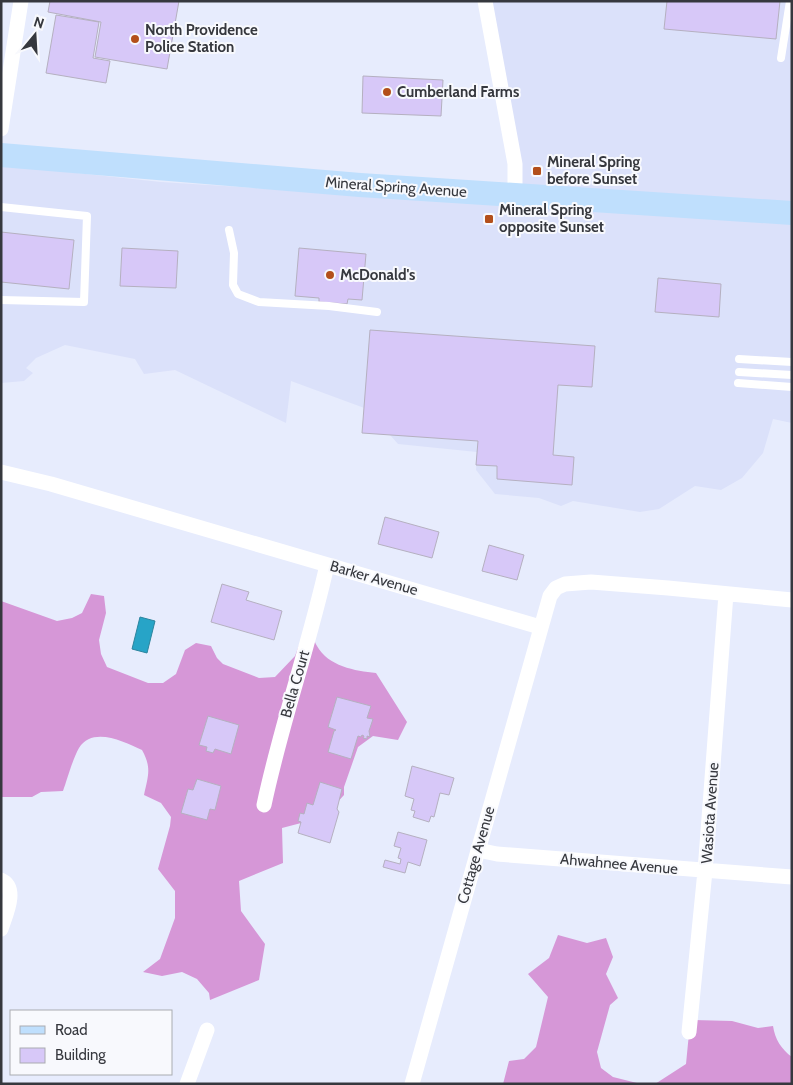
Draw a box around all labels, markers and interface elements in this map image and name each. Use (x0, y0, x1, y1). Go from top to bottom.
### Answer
north arrow (10, 10, 60, 60)
text: N (32, 13, 47, 33)
place label: North Providence Police Station (145, 21, 258, 56)
marker: North Providence Police Station (129, 33, 141, 45)
place label: Cumberland Farms (397, 83, 519, 101)
marker: Cumberland Farms (381, 86, 393, 98)
place label: Mineral Spring before Sunset (547, 153, 641, 188)
marker: Mineral Spring before Sunset (531, 165, 543, 177)
street label: Mineral Spring Avenue (325, 173, 468, 201)
place label: Mineral Spring opposite Sunset (499, 201, 604, 236)
marker: Mineral Spring opposite Sunset (483, 213, 495, 225)
place label: McDonald's (340, 266, 415, 284)
marker: McDonald's (324, 269, 336, 281)
street label: Barker Avenue (328, 557, 420, 599)
street label: Bella Court (277, 648, 313, 720)
street label: Wasiota Avenue (697, 761, 723, 864)
street label: Cottage Avenue (453, 804, 499, 906)
street label: Ahwahnee Avenue (559, 850, 679, 878)
legend (10, 1010, 172, 1075)
text: Road (55, 1021, 88, 1039)
text: Building (55, 1046, 106, 1064)

